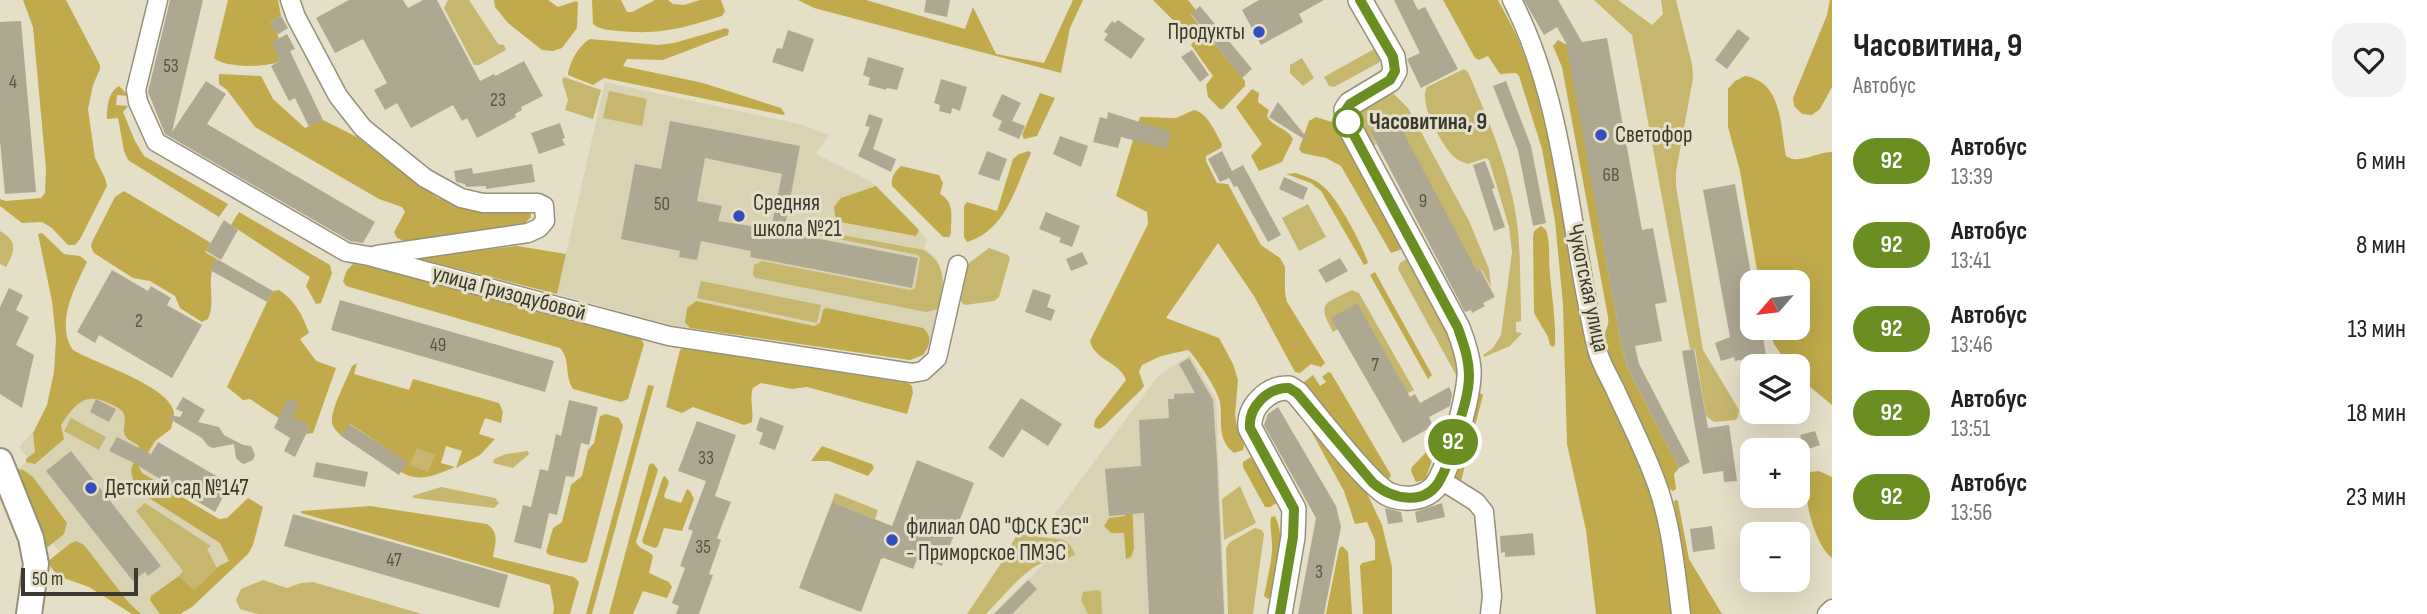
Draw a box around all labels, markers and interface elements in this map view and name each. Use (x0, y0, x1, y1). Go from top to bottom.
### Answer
place label: Продукты (1167, 18, 1245, 46)
button: heart (2332, 23, 2406, 97)
marker: Продукты (1251, 24, 1267, 40)
text: Часовитина, 9 (1853, 26, 2022, 66)
house number: 53 (163, 55, 179, 78)
house number: 4 (9, 71, 17, 94)
text: Автобус (1853, 72, 1916, 100)
house number: 23 (490, 89, 506, 112)
marker: Часовитина, 9 (1333, 107, 1363, 137)
place label: Часовитина, 9 (1369, 108, 1487, 136)
place label: Светофор (1615, 121, 1693, 149)
marker: Светофор (1593, 127, 1609, 143)
text: Автобус (1951, 132, 2027, 163)
text: 92 (1881, 146, 1902, 175)
text: 6 мин (2356, 146, 2406, 177)
text: 13:39 (1951, 163, 1993, 191)
house number: 6В (1603, 164, 1619, 187)
place label: Средняя школа №21 (753, 189, 842, 243)
house number: 9 (1419, 190, 1427, 213)
house number: 50 (654, 193, 670, 216)
marker: Средняя школа №21 (731, 208, 747, 224)
text: Автобус (1951, 216, 2027, 247)
street label: Чукотская улица (1561, 221, 1615, 355)
text: 92 (1881, 230, 1902, 259)
text: 8 мин (2356, 230, 2406, 261)
text: 13:41 (1951, 247, 1991, 275)
street label: улица Гризодубовой (429, 259, 589, 327)
north arrow (1740, 270, 1810, 340)
map controls (1740, 270, 1810, 592)
text: Автобус (1951, 300, 2027, 331)
house number: 2 (135, 310, 143, 333)
text: 92 (1881, 314, 1902, 343)
text: 13 мин (2347, 314, 2406, 345)
text: 13:46 (1951, 331, 1993, 359)
house number: 49 (430, 334, 446, 357)
house number: 7 (1371, 354, 1379, 377)
button: layers (1740, 354, 1810, 424)
text: Автобус (1951, 384, 2027, 415)
text: 92 (1881, 398, 1902, 427)
text: 18 мин (2347, 398, 2406, 429)
text: 13:51 (1951, 415, 1990, 443)
line badge: 92 (1422, 419, 1484, 465)
text: 92 (1442, 427, 1464, 456)
button: + (1740, 438, 1810, 508)
house number: 33 (698, 447, 714, 470)
text: Автобус (1951, 468, 2027, 499)
place label: Детский сад №147 (105, 474, 249, 502)
marker: Детский сад №147 (83, 480, 99, 496)
text: 92 (1881, 482, 1902, 511)
text: 23 мин (2346, 482, 2406, 513)
text: 13:56 (1951, 499, 1992, 527)
place label: филиал ОАО "ФСК ЕЭС" - Приморское ПМЭС (906, 513, 1089, 567)
button: − (1740, 522, 1810, 592)
marker: филиал ОАО "ФСК ЕЭС" - Приморское ПМЭС (884, 532, 900, 548)
house number: 35 (695, 536, 711, 559)
house number: 47 (386, 549, 402, 572)
house number: 3 (1315, 561, 1323, 584)
scale bar (21, 565, 138, 597)
text: 50 m (32, 568, 63, 591)

